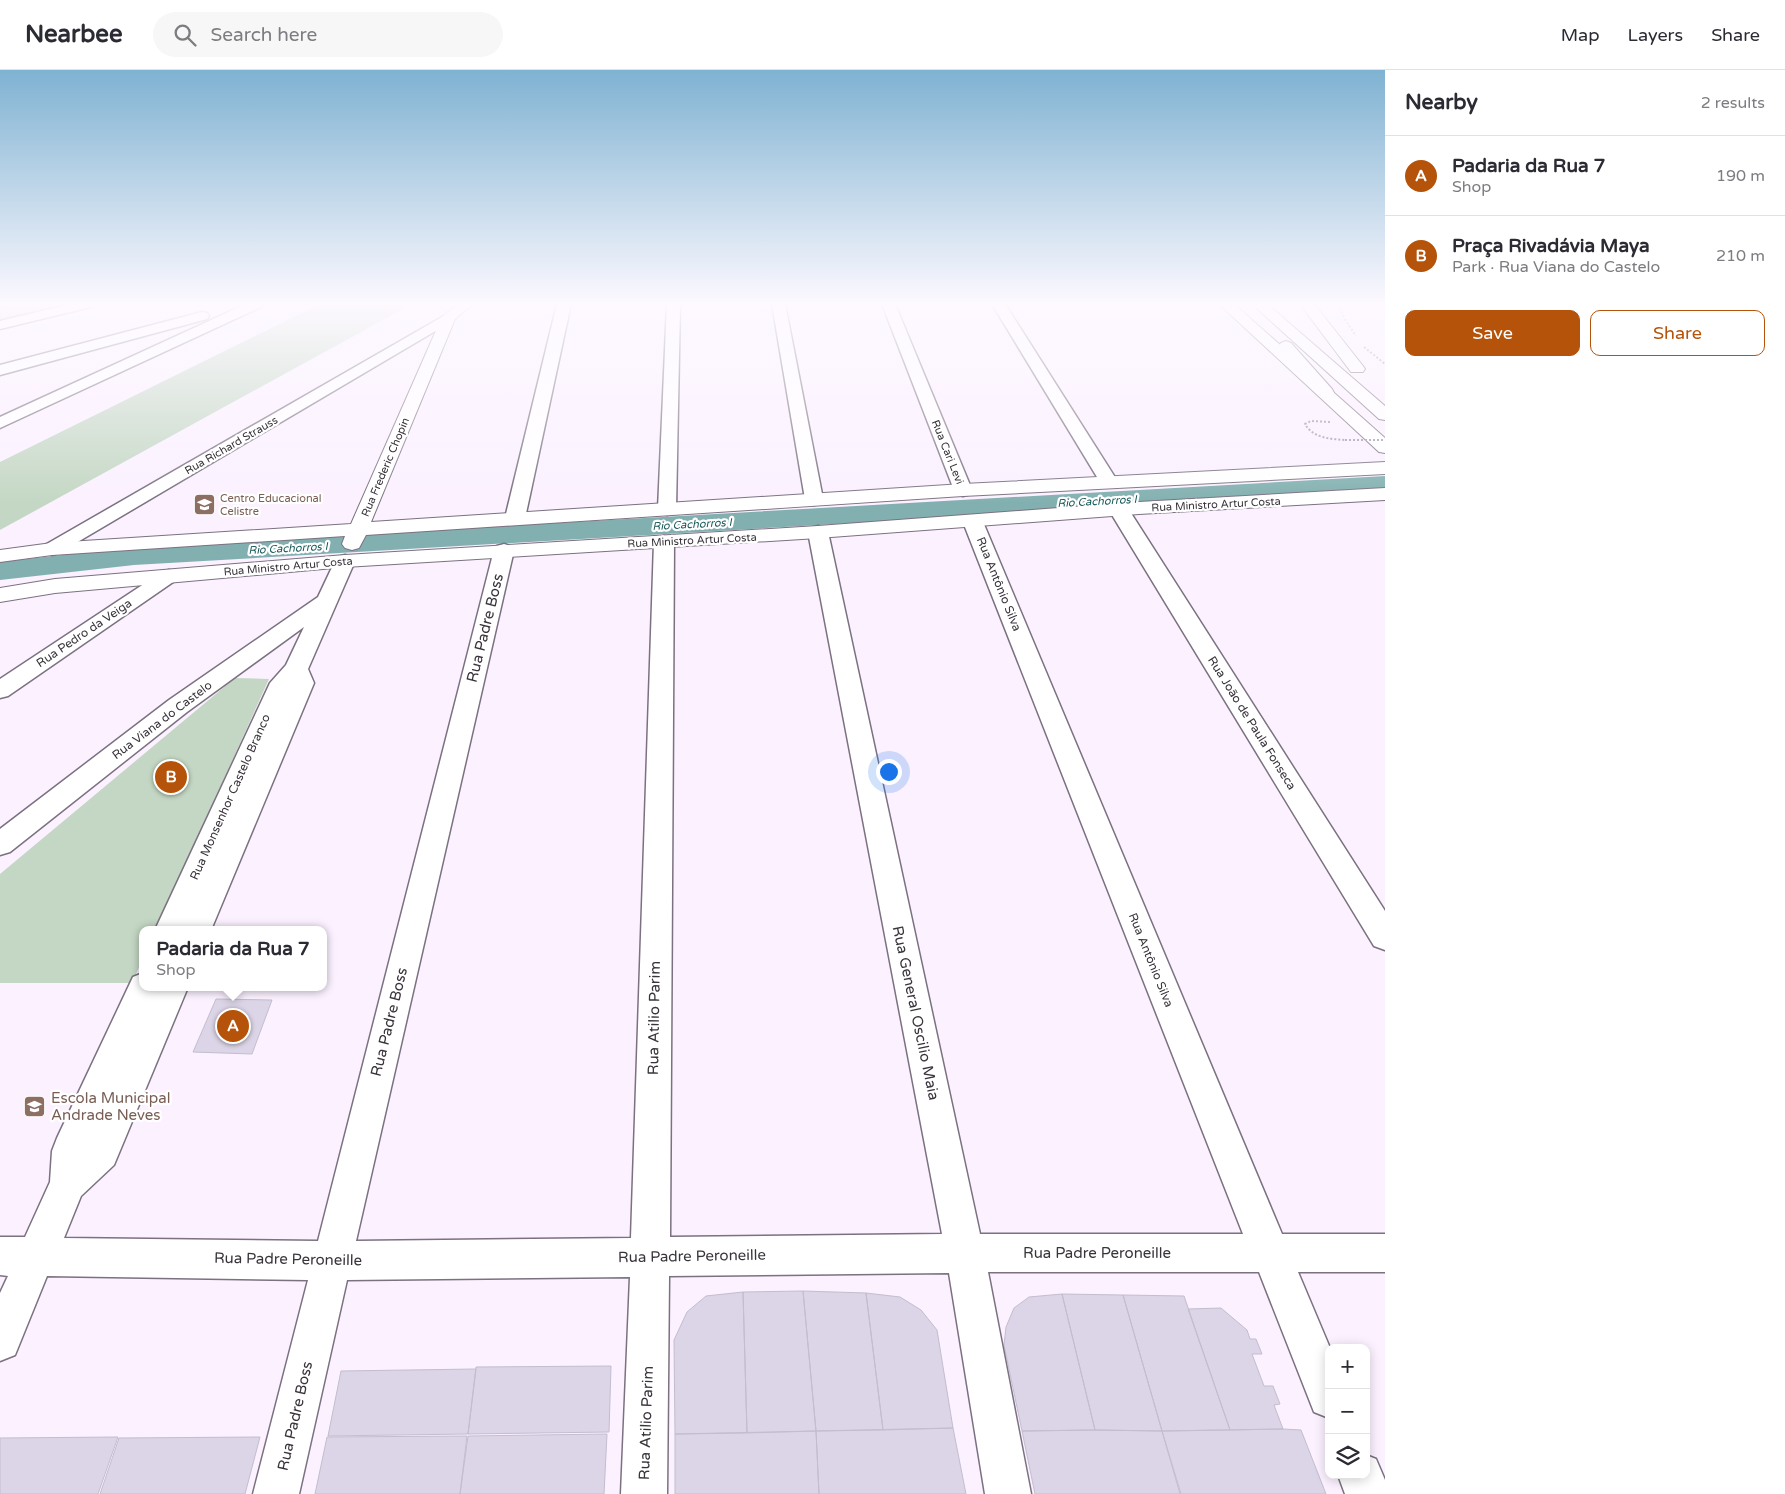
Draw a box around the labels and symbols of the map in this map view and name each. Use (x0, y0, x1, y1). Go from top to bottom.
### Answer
street label: Rua Richard Strauss (182, 414, 280, 477)
street label: Rua Frederic Chopin (359, 416, 412, 519)
street label: Rua Cari Levi (929, 418, 966, 486)
school or university icon: Centro Educacional Celistre (192, 492, 216, 516)
place label: Centro Educacional Celistre (220, 492, 322, 518)
water label: Rio Cachorros I (1057, 493, 1138, 510)
street label: Rua Ministro Artur Costa (1151, 495, 1281, 514)
water label: Rio Cachorros I (652, 516, 733, 533)
street label: Rua Ministro Artur Costa (627, 531, 757, 550)
street label: Rua Antônio Silva (974, 535, 1024, 633)
water label: Rio Cachorros I (248, 540, 329, 557)
street label: Rua Ministro Artur Costa (223, 554, 353, 579)
street label: Rua Padre Boss (463, 572, 507, 684)
street label: Rua Pedro da Veiga (34, 596, 134, 670)
street label: Rua João de Paula Fonseca (1205, 654, 1299, 792)
street label: Rua Viana do Castelo (109, 678, 215, 762)
street label: Rua Monsenhor Castelo Branco (187, 712, 273, 882)
pin: B (155, 758, 187, 796)
your location (876, 759, 902, 785)
street label: Rua Antônio Silva (1126, 911, 1176, 1009)
street label: Rua General Oscilio Maia (889, 924, 943, 1102)
street label: Rua Atilio Parim (644, 961, 664, 1075)
street label: Rua Padre Boss (367, 966, 411, 1078)
pin: A (217, 1007, 249, 1045)
place label: Escola Municipal Andrade Neves (51, 1089, 170, 1124)
school or university icon: Escola Municipal Andrade Neves (23, 1095, 47, 1119)
street label: Rua Padre Peroneille (1023, 1244, 1171, 1262)
street label: Rua Padre Peroneille (618, 1246, 766, 1266)
street label: Rua Padre Peroneille (214, 1249, 362, 1269)
street label: Rua Padre Boss (274, 1360, 316, 1472)
street label: Rua Atilio Parim (635, 1366, 657, 1480)

